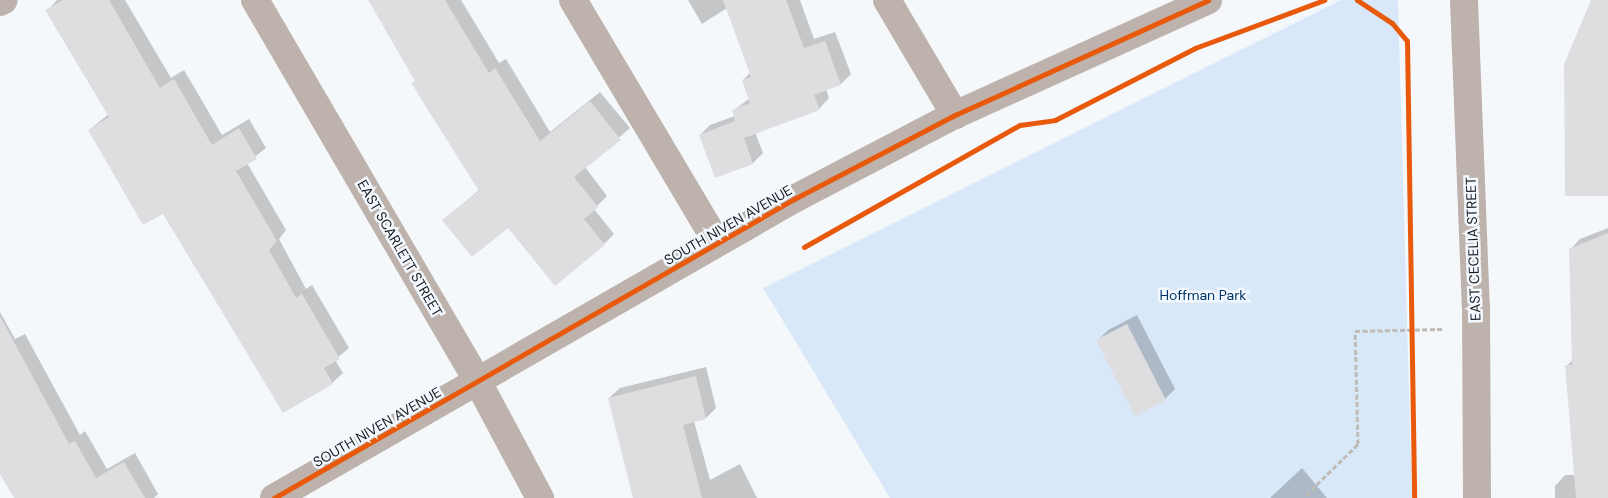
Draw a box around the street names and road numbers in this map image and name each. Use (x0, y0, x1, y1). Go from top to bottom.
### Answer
street label: EAST SCARLETT STREET (354, 177, 446, 319)
street label: EAST CECELIA STREET (1462, 177, 1484, 321)
street label: SOUTH NIVEN AVENUE (661, 182, 795, 268)
street label: SOUTH NIVEN AVENUE (310, 384, 444, 470)

